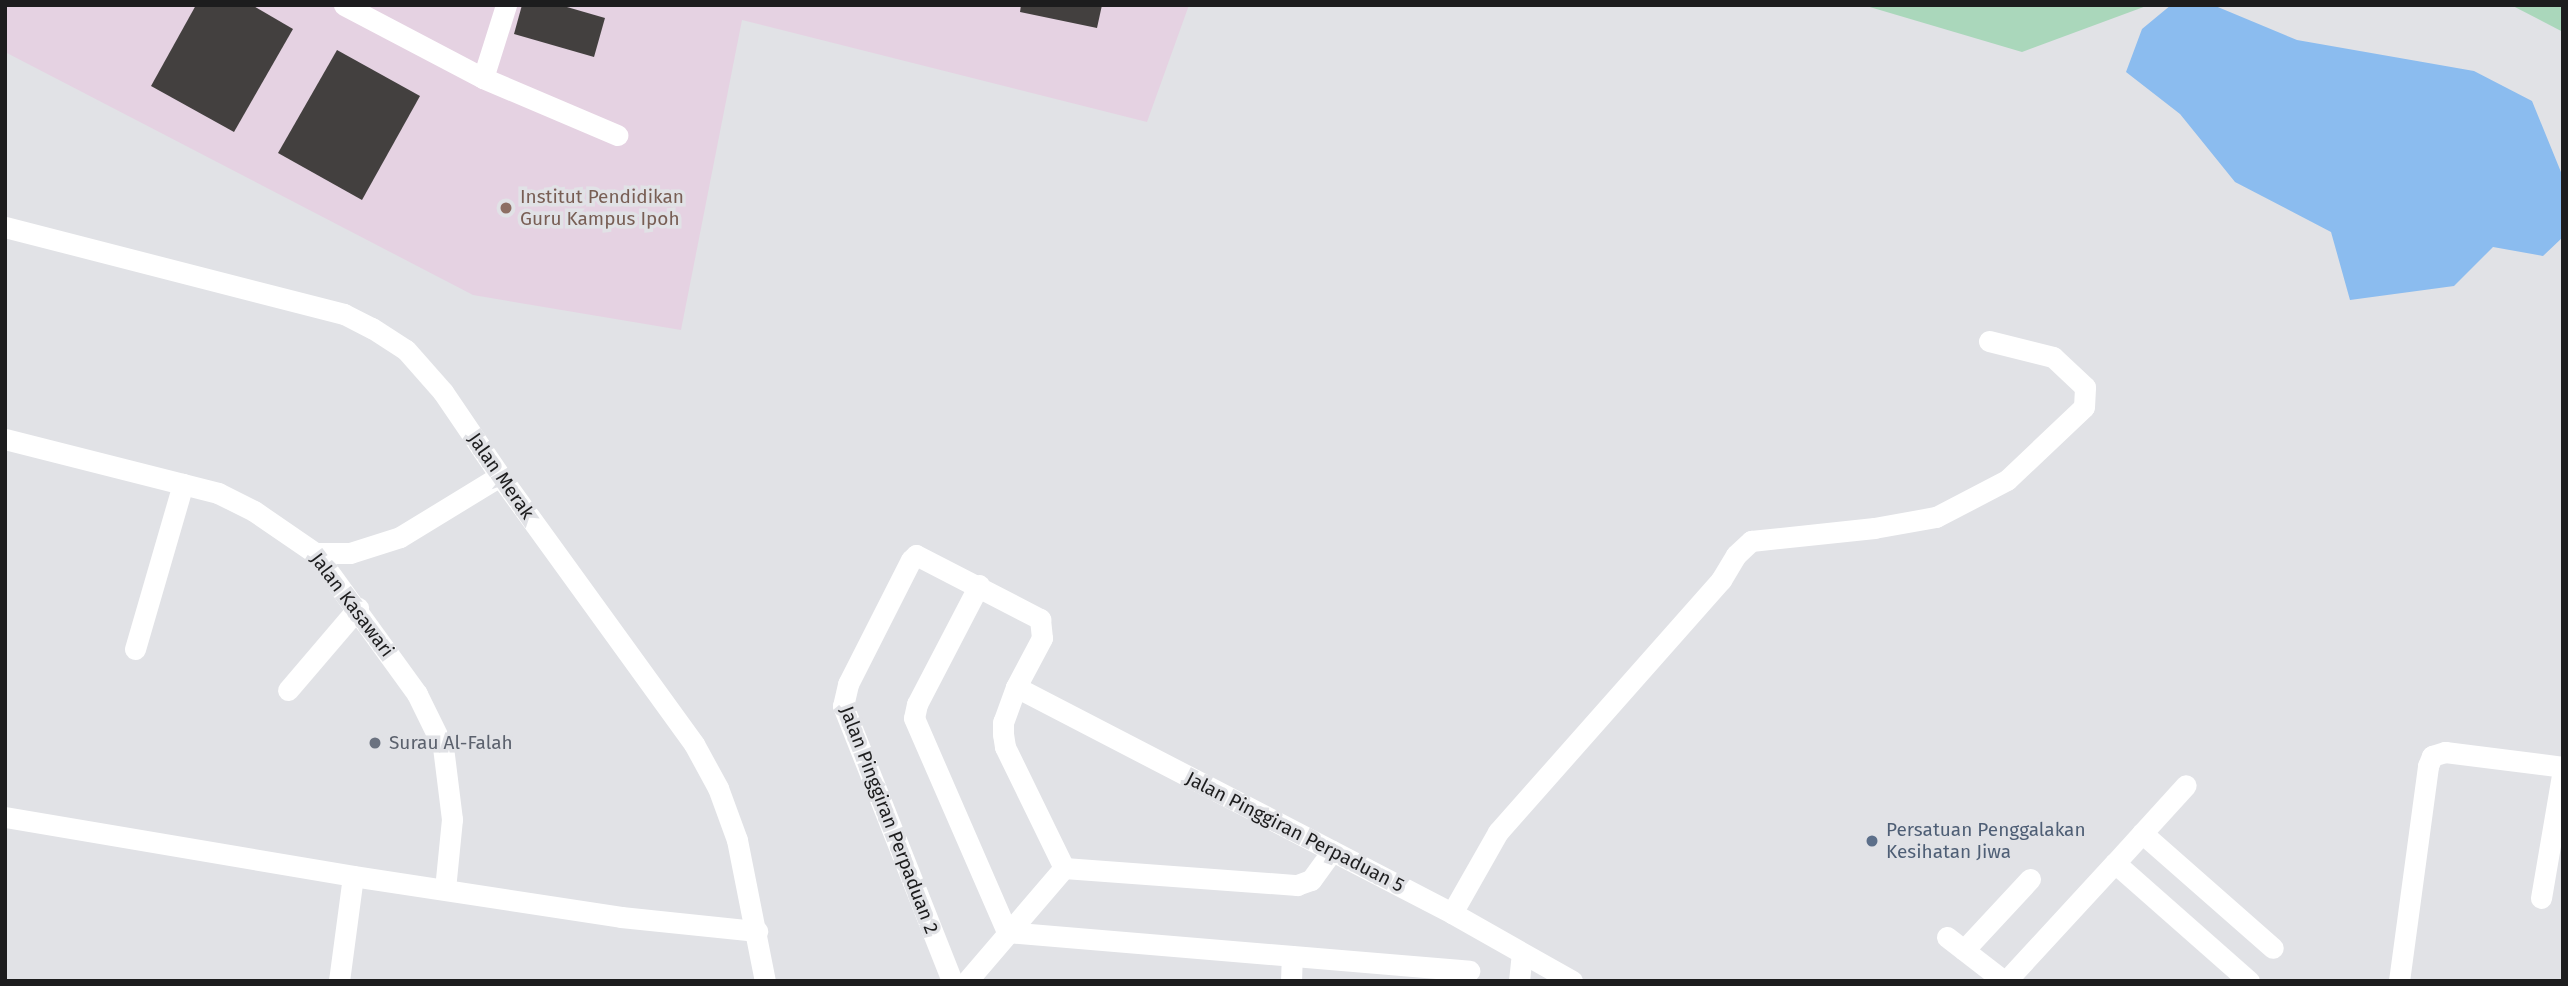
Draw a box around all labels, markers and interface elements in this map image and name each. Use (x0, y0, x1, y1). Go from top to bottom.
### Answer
place label: Institut Pendidikan Guru Kampus Ipoh (520, 186, 684, 230)
marker: Institut Pendidikan Guru Kampus Ipoh (498, 200, 514, 216)
street label: Jalan Merak (463, 429, 539, 523)
street label: Jalan Kasawari (305, 548, 399, 662)
street label: Jalan Pinggiran Perpaduan 2 (835, 703, 943, 937)
place label: Surau Al-Falah (389, 732, 513, 754)
marker: Surau Al-Falah (367, 735, 383, 751)
street label: Jalan Pinggiran Perpaduan 5 (1182, 767, 1408, 897)
place label: Persatuan Penggalakan Kesihatan Jiwa (1886, 819, 2086, 863)
marker: Persatuan Penggalakan Kesihatan Jiwa (1864, 833, 1880, 849)

